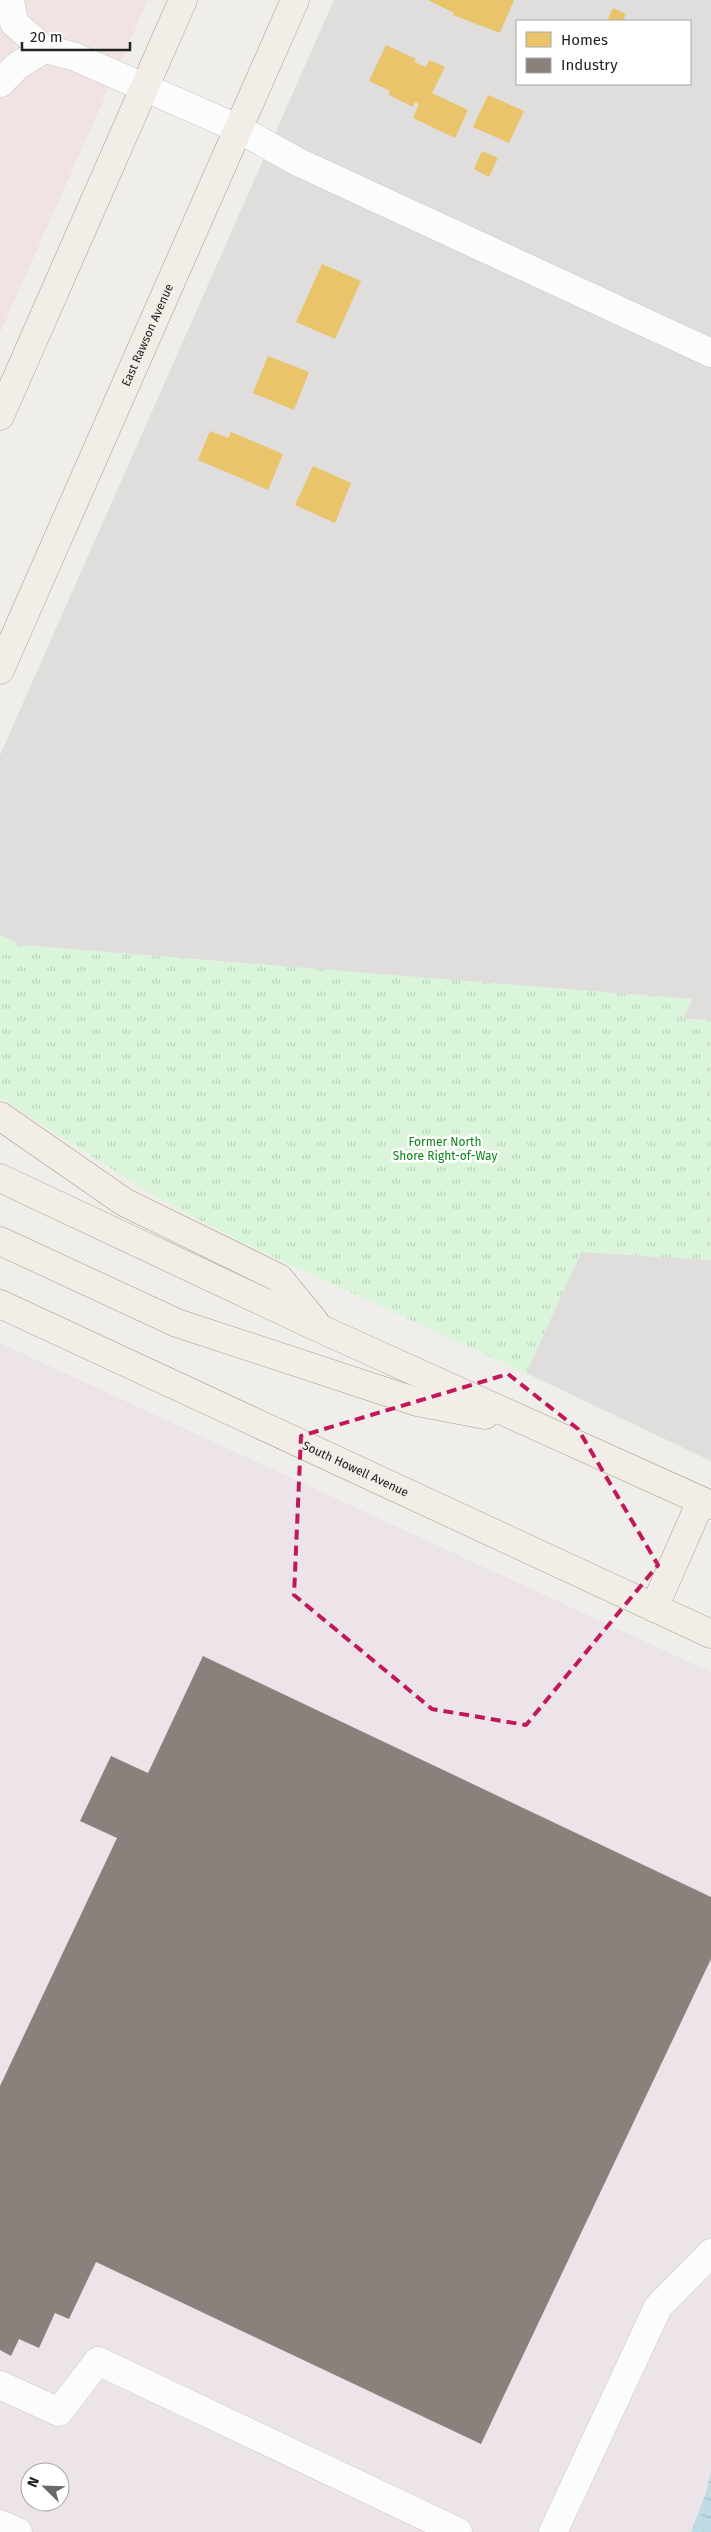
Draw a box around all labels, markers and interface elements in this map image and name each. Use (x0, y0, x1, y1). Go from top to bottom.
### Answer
scale bar (22, 20, 130, 52)
legend (516, 20, 691, 85)
text: 20 m (30, 28, 63, 46)
text: Homes (561, 31, 608, 49)
text: Industry (561, 56, 618, 74)
street label: East Rawson Avenue (119, 282, 176, 389)
park label: Former North Shore Right-of-Way (393, 1135, 497, 1163)
street label: South Howell Avenue (300, 1438, 411, 1500)
north arrow (20, 2462, 70, 2512)
text: N (24, 2475, 43, 2490)

